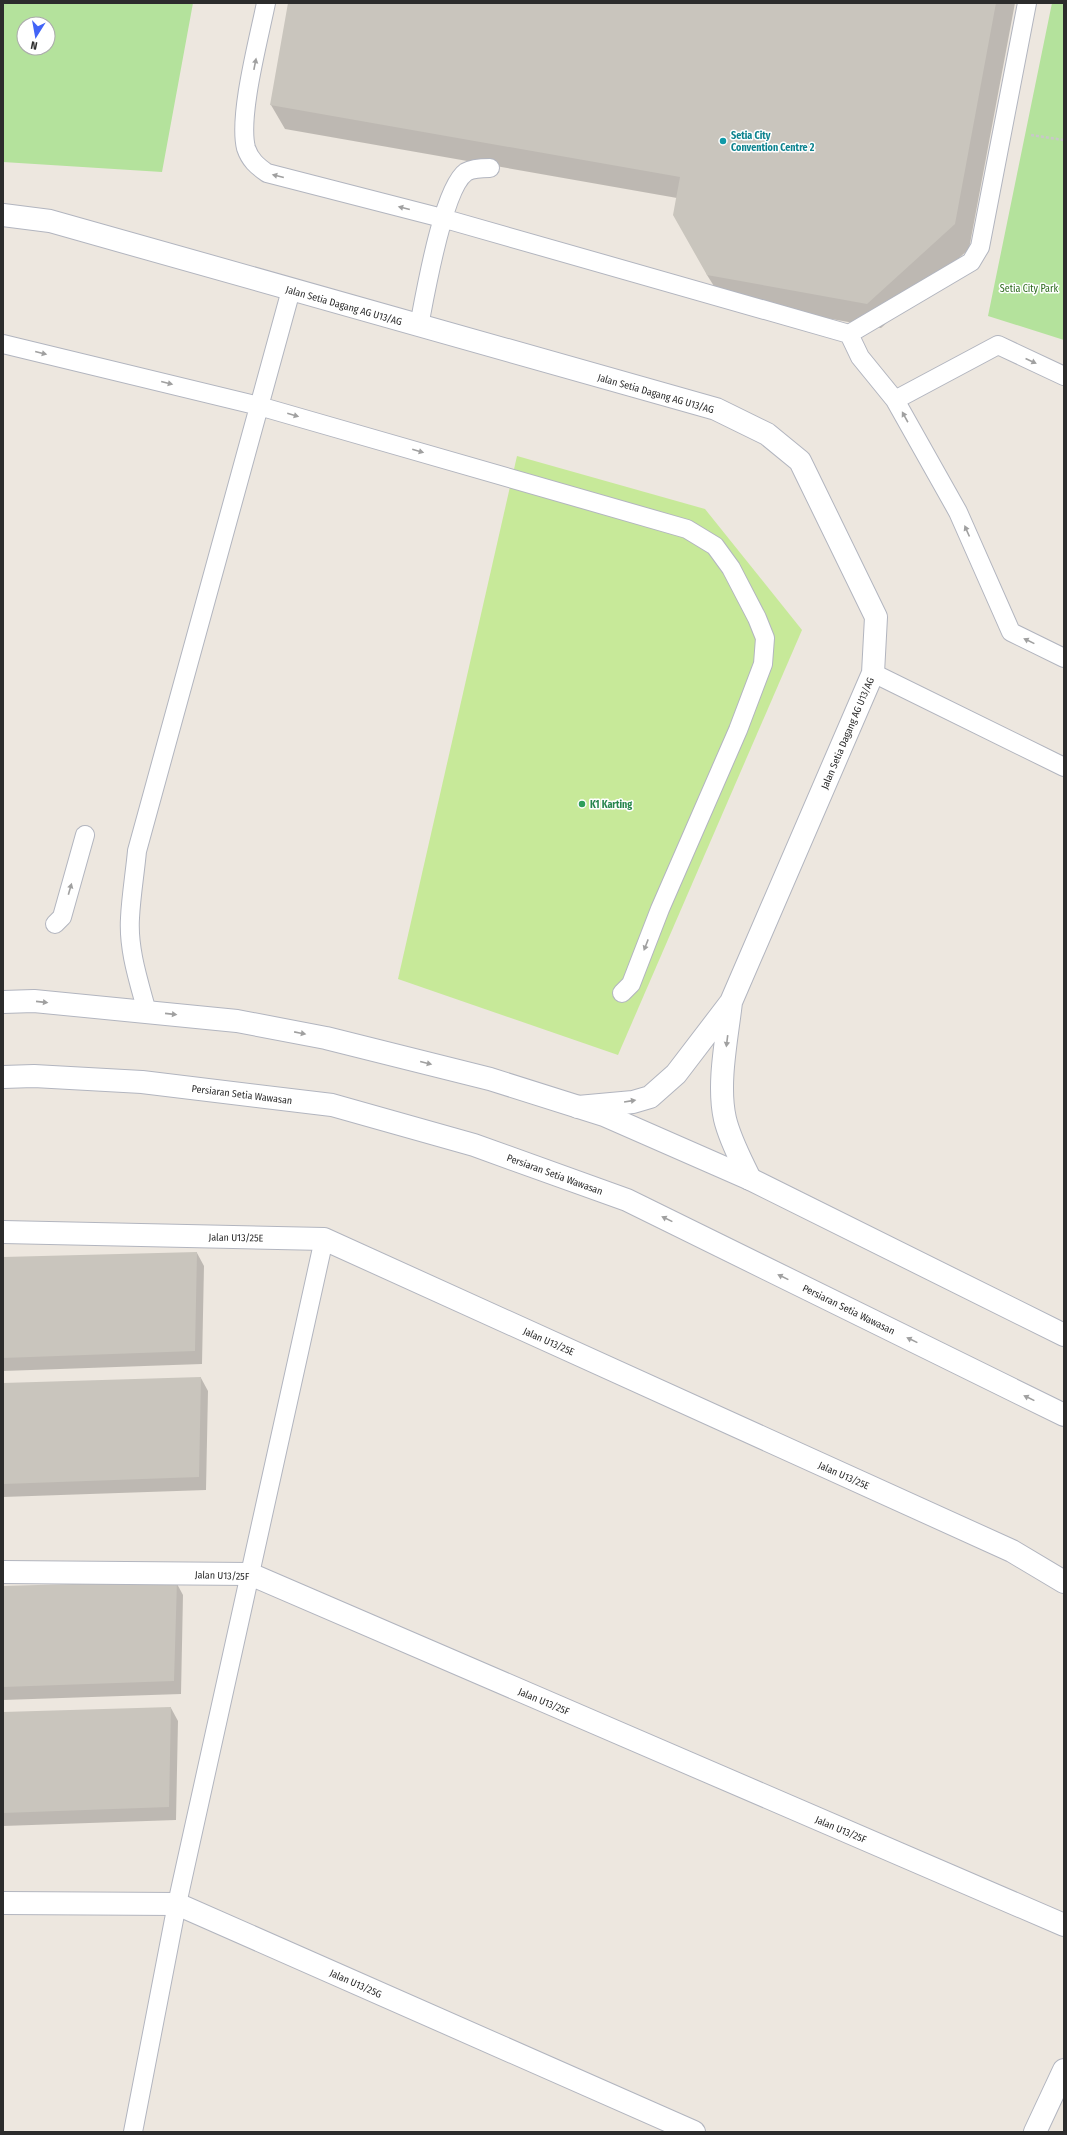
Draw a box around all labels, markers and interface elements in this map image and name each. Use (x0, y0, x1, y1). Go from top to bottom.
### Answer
north arrow (16, 16, 56, 56)
text: N (30, 38, 39, 52)
one-way arrow (252, 58, 258, 70)
place label: Setia City Convention Centre 2 (731, 130, 815, 154)
marker: Setia City Convention Centre 2 (718, 136, 728, 146)
one-way arrow (272, 173, 284, 179)
one-way arrow (398, 205, 411, 211)
park label: Setia City Park (1000, 283, 1059, 295)
street label: Jalan Setia Dagang AG U13/AG (284, 284, 404, 328)
one-way arrow (35, 350, 47, 356)
one-way arrow (1025, 358, 1037, 364)
street label: Jalan Setia Dagang AG U13/AG (596, 372, 716, 416)
one-way arrow (161, 381, 173, 387)
one-way arrow (902, 411, 908, 423)
one-way arrow (288, 412, 300, 418)
one-way arrow (412, 448, 424, 454)
one-way arrow (964, 526, 970, 537)
one-way arrow (1023, 638, 1035, 644)
street label: Jalan Setia Dagang AG U13/AG (819, 675, 877, 791)
marker: K1 Karting (577, 799, 587, 809)
place label: K1 Karting (590, 799, 632, 811)
one-way arrow (67, 883, 73, 895)
one-way arrow (643, 939, 649, 951)
one-way arrow (36, 999, 48, 1005)
one-way arrow (165, 1011, 177, 1018)
one-way arrow (294, 1030, 306, 1036)
one-way arrow (724, 1035, 730, 1047)
one-way arrow (421, 1060, 433, 1066)
street label: Persiaran Setia Wawasan (191, 1083, 293, 1107)
one-way arrow (624, 1098, 637, 1104)
street label: Persiaran Setia Wawasan (505, 1152, 604, 1198)
one-way arrow (661, 1216, 672, 1222)
street label: Jalan U13/25E (209, 1232, 264, 1244)
one-way arrow (778, 1273, 789, 1280)
street label: Persiaran Setia Wawasan (800, 1282, 897, 1337)
street label: Jalan U13/25E (521, 1325, 576, 1359)
one-way arrow (907, 1337, 918, 1343)
one-way arrow (1023, 1395, 1035, 1401)
street label: Jalan U13/25E (816, 1459, 871, 1493)
street label: Jalan U13/25F (195, 1569, 250, 1583)
street label: Jalan U13/25F (516, 1686, 572, 1718)
street label: Jalan U13/25F (813, 1814, 869, 1846)
street label: Jalan U13/25G (328, 1967, 384, 2001)

